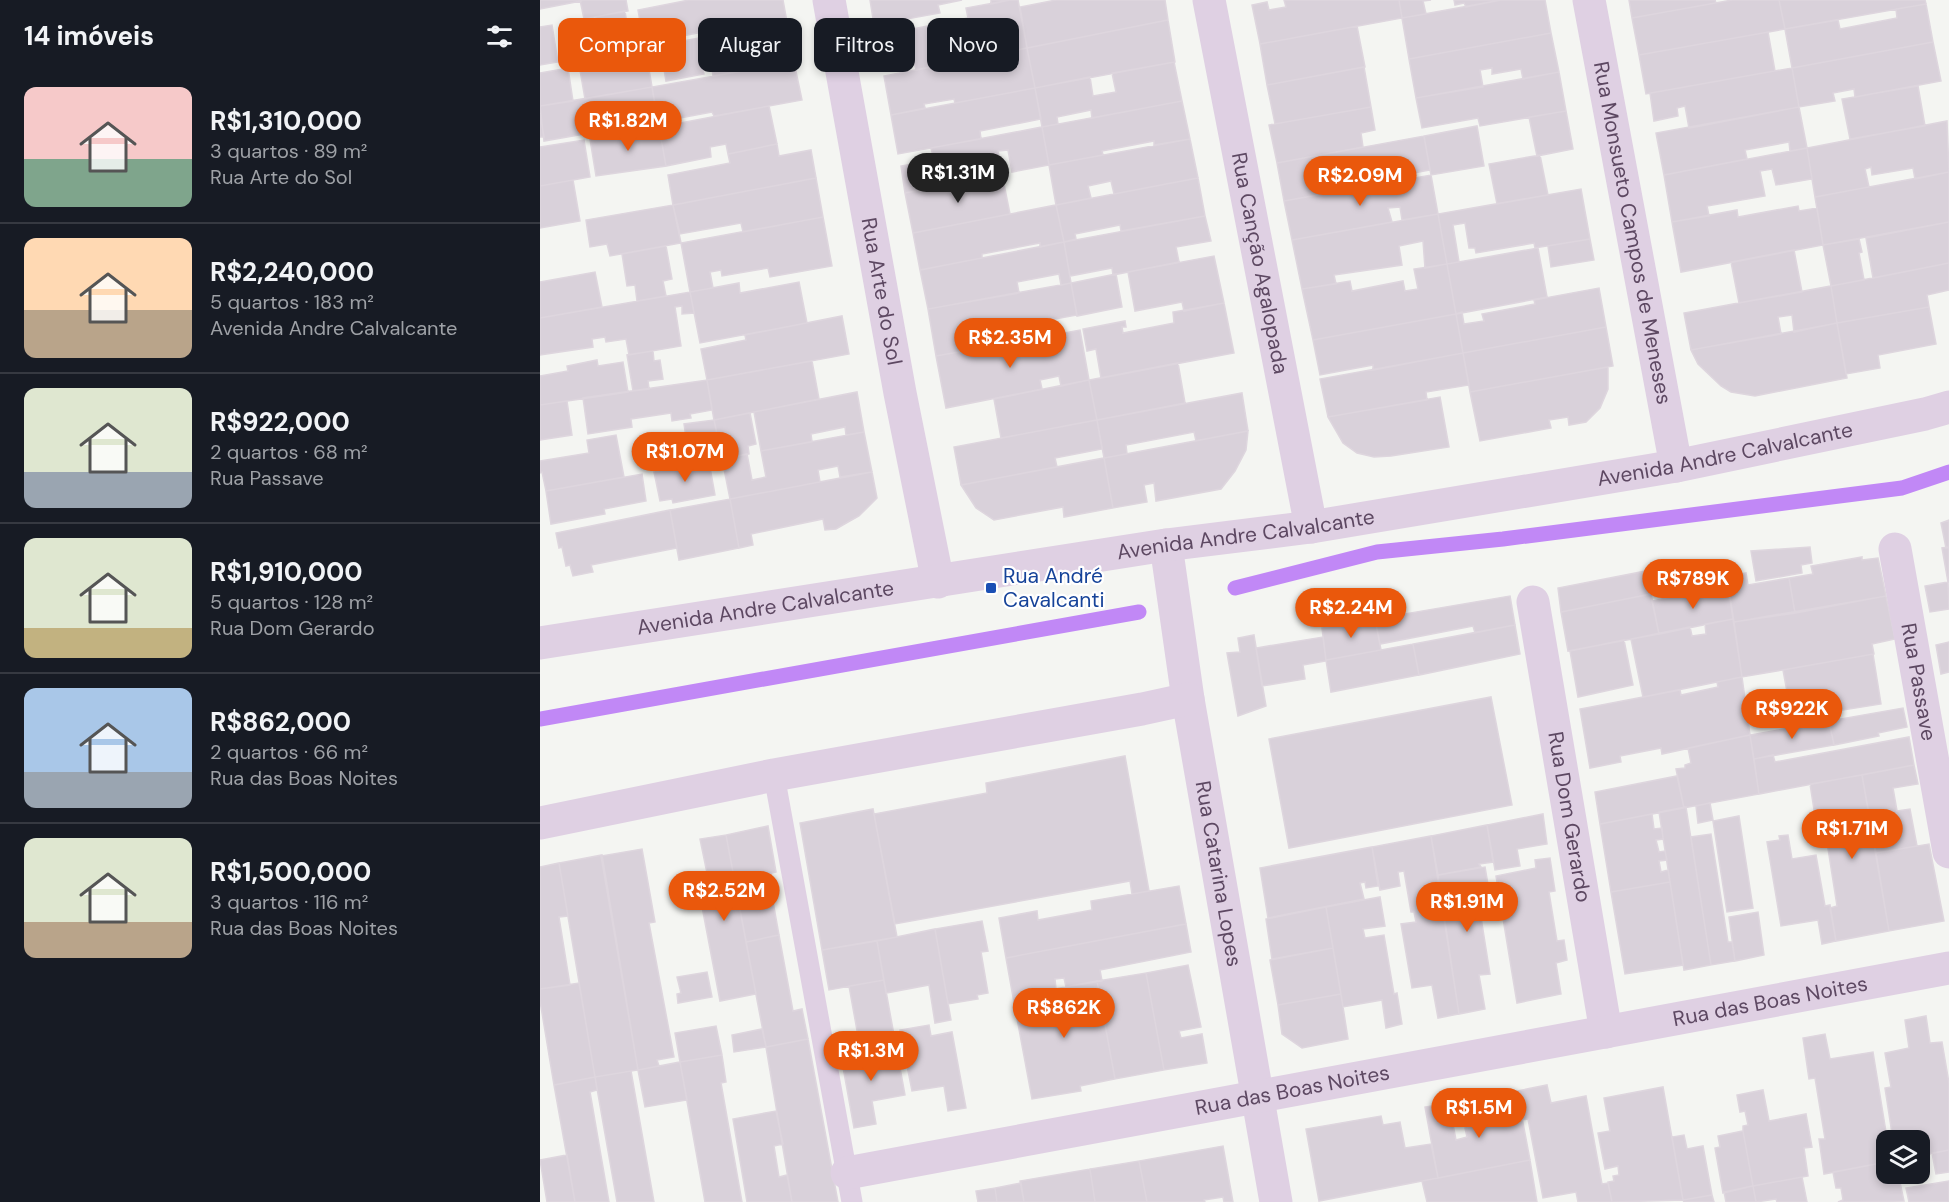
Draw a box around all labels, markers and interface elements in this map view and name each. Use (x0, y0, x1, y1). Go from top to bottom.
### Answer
chip: Comprar (558, 18, 686, 72)
chip: Alugar (698, 18, 802, 72)
chip: Filtros (814, 18, 915, 72)
chip: Novo (927, 18, 1019, 72)
text: 14 imóveis (24, 19, 154, 53)
icon: filters (483, 20, 516, 53)
street label: Rua Monsueto Campos de Meneses (1587, 59, 1678, 407)
pin: R$1.82M (573, 101, 683, 152)
text: R$1,310,000 (210, 104, 362, 138)
text: R$1.82M (589, 107, 667, 133)
icon: home (72, 111, 144, 183)
text: 3 quartos · 89 m² (210, 138, 367, 164)
street label: Rua Canção Agalopada (1225, 150, 1295, 376)
pin: R$1.31M (903, 153, 1013, 204)
pin: R$2.09M (1305, 156, 1415, 207)
text: R$1.31M (921, 159, 995, 185)
text: R$2.09M (1318, 162, 1402, 188)
text: Rua Arte do Sol (210, 164, 352, 190)
street label: Rua Arte do Sol (855, 215, 909, 367)
text: R$2,240,000 (210, 255, 374, 289)
icon: home (72, 262, 144, 334)
text: 5 quartos · 183 m² (210, 289, 374, 315)
text: Avenida Andre Calvalcante (210, 315, 457, 341)
pin: R$2.35M (955, 318, 1065, 369)
text: R$2.35M (968, 324, 1052, 350)
text: R$922,000 (210, 405, 350, 439)
icon: home (72, 412, 144, 484)
street label: Avenida Andre Calvalcante (1595, 415, 1855, 493)
pin: R$1.07M (630, 432, 740, 483)
text: R$1.07M (646, 438, 724, 464)
text: 2 quartos · 68 m² (210, 439, 368, 465)
text: Rua Passave (210, 465, 324, 491)
street label: Avenida Andre Calvalcante (1115, 503, 1377, 567)
text: R$1,910,000 (210, 555, 363, 589)
pin: R$789K (1644, 559, 1742, 610)
icon: home (72, 562, 144, 634)
place label: Rua André Cavalcanti (1003, 562, 1105, 614)
text: R$789K (1656, 565, 1730, 591)
street label: Avenida Andre Calvalcante (635, 574, 896, 642)
marker: Rua André Cavalcanti (984, 581, 998, 595)
pin: R$2.24M (1296, 588, 1406, 639)
text: 5 quartos · 128 m² (210, 589, 373, 615)
text: R$2.24M (1309, 594, 1393, 620)
text: Rua Dom Gerardo (210, 615, 375, 641)
street label: Rua Passave (1894, 621, 1943, 743)
pin: R$922K (1743, 689, 1841, 740)
text: R$922K (1755, 695, 1829, 721)
text: R$862,000 (210, 705, 351, 739)
icon: home (72, 712, 144, 784)
street label: Rua Dom Gerardo (1541, 729, 1598, 904)
text: 2 quartos · 66 m² (210, 739, 368, 765)
text: Rua das Boas Noites (210, 765, 398, 791)
street label: Rua Catarina Lopes (1189, 779, 1249, 969)
pin: R$1.71M (1797, 809, 1907, 860)
text: R$1.71M (1816, 815, 1888, 841)
text: R$1,500,000 (210, 855, 371, 889)
icon: home (72, 862, 144, 934)
pin: R$2.52M (669, 871, 779, 922)
text: R$2.52M (683, 877, 765, 903)
pin: R$1.91M (1412, 882, 1522, 933)
text: R$1.91M (1430, 888, 1504, 914)
text: 3 quartos · 116 m² (210, 889, 368, 915)
text: Rua das Boas Noites (210, 915, 398, 941)
street label: Rua das Boas Noites (1671, 969, 1870, 1033)
pin: R$862K (1015, 988, 1113, 1039)
text: R$862K (1027, 994, 1101, 1020)
pin: R$1.3M (822, 1031, 920, 1082)
text: R$1.3M (838, 1037, 904, 1063)
street label: Rua das Boas Noites (1193, 1058, 1392, 1122)
pin: R$1.5M (1430, 1088, 1528, 1139)
text: R$1.5M (1445, 1094, 1513, 1120)
map controls (1876, 1130, 1930, 1184)
button: layers (1876, 1130, 1930, 1184)

